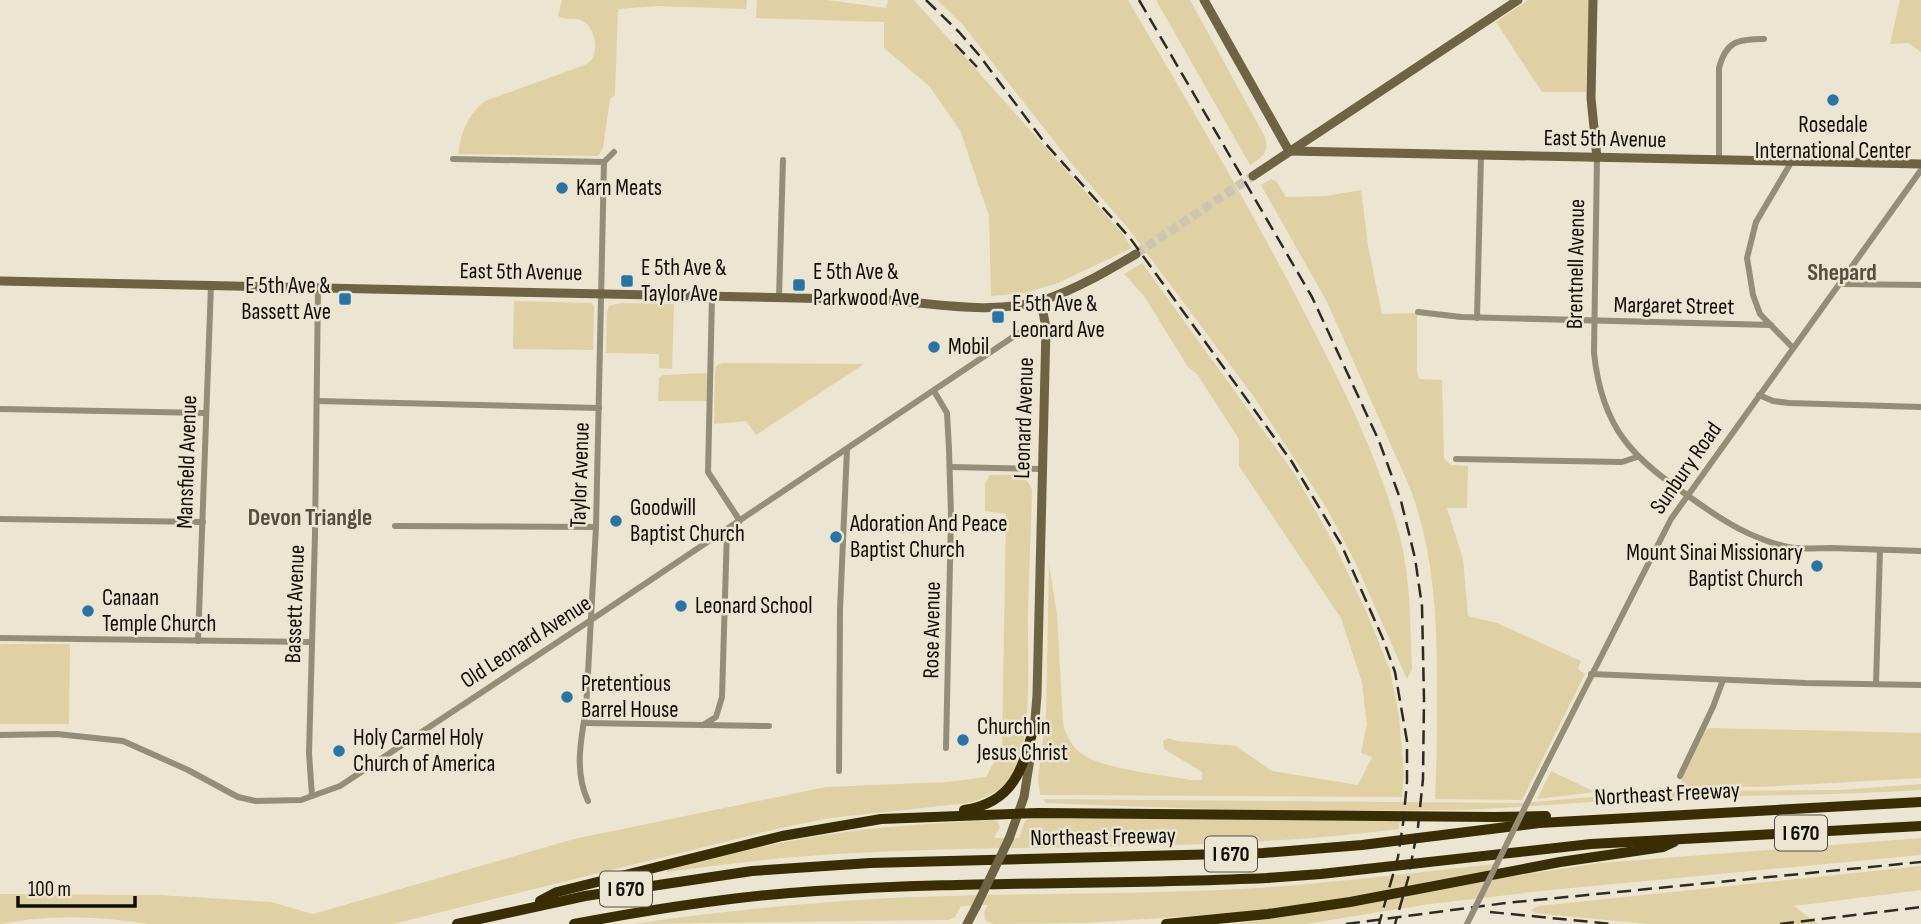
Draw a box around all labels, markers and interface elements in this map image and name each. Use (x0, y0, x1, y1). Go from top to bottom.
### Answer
marker: Rosedale International Center (1825, 92, 1841, 108)
place label: Rosedale International Center (1755, 111, 1912, 165)
street label: East 5th Avenue (1543, 124, 1667, 154)
place label: Karn Meats (576, 174, 662, 202)
marker: Karn Meats (554, 180, 570, 196)
street label: Brentnell Avenue (1561, 199, 1591, 329)
place label: E 5th Ave & Taylor Ave (641, 254, 727, 308)
street label: East 5th Avenue (459, 257, 583, 287)
place label: E 5th Ave & Parkwood Ave (813, 258, 919, 312)
district label: Shepard (1807, 258, 1877, 287)
place label: E 5th Ave & Bassett Ave (241, 272, 331, 326)
marker: E 5th Ave & Taylor Ave (619, 273, 635, 289)
marker: E 5th Ave & Parkwood Ave (791, 277, 807, 293)
place label: E 5th Ave & Leonard Ave (1012, 290, 1105, 344)
marker: E 5th Ave & Bassett Ave (337, 291, 353, 307)
street label: Margaret Street (1613, 291, 1735, 321)
marker: E 5th Ave & Leonard Ave (990, 309, 1006, 325)
place label: Mobil (948, 333, 989, 361)
marker: Mobil (926, 339, 942, 355)
street label: Leonard Avenue (1008, 357, 1040, 479)
street label: Mansfield Avenue (171, 395, 203, 529)
street label: Sunbury Road (1644, 417, 1728, 519)
street label: Taylor Avenue (564, 422, 596, 528)
place label: Goodwill Baptist Church (630, 494, 745, 548)
district label: Devon Triangle (248, 503, 372, 532)
place label: Adoration And Peace Baptist Church (849, 510, 1008, 564)
marker: Goodwill Baptist Church (608, 513, 624, 529)
marker: Adoration And Peace Baptist Church (828, 529, 844, 545)
place label: Mount Sinai Missionary Baptist Church (1626, 539, 1803, 593)
street label: Bassett Avenue (279, 544, 311, 664)
marker: Mount Sinai Missionary Baptist Church (1809, 558, 1825, 574)
street label: Rose Avenue (917, 581, 947, 679)
place label: Canaan Temple Church (102, 584, 216, 638)
street label: Old Leonard Avenue (455, 589, 597, 695)
place label: Leonard School (695, 592, 812, 620)
marker: Leonard School (673, 598, 689, 614)
marker: Canaan Temple Church (80, 603, 96, 619)
place label: Pretentious Barrel House (581, 670, 679, 724)
marker: Pretentious Barrel House (559, 689, 575, 705)
place label: Church in Jesus Christ (976, 713, 1068, 767)
place label: Holy Carmel Holy Church of America (353, 724, 495, 778)
marker: Church in Jesus Christ (955, 732, 971, 748)
marker: Holy Carmel Holy Church of America (331, 743, 347, 759)
street label: Northeast Freeway (1594, 776, 1741, 812)
road number: I 670 (1775, 816, 1827, 850)
street label: Northeast Freeway (1030, 822, 1176, 852)
road number: I 670 (1205, 836, 1257, 872)
scale bar (18, 864, 135, 908)
road number: I 670 (600, 872, 652, 906)
text: 100 m (28, 877, 71, 902)

